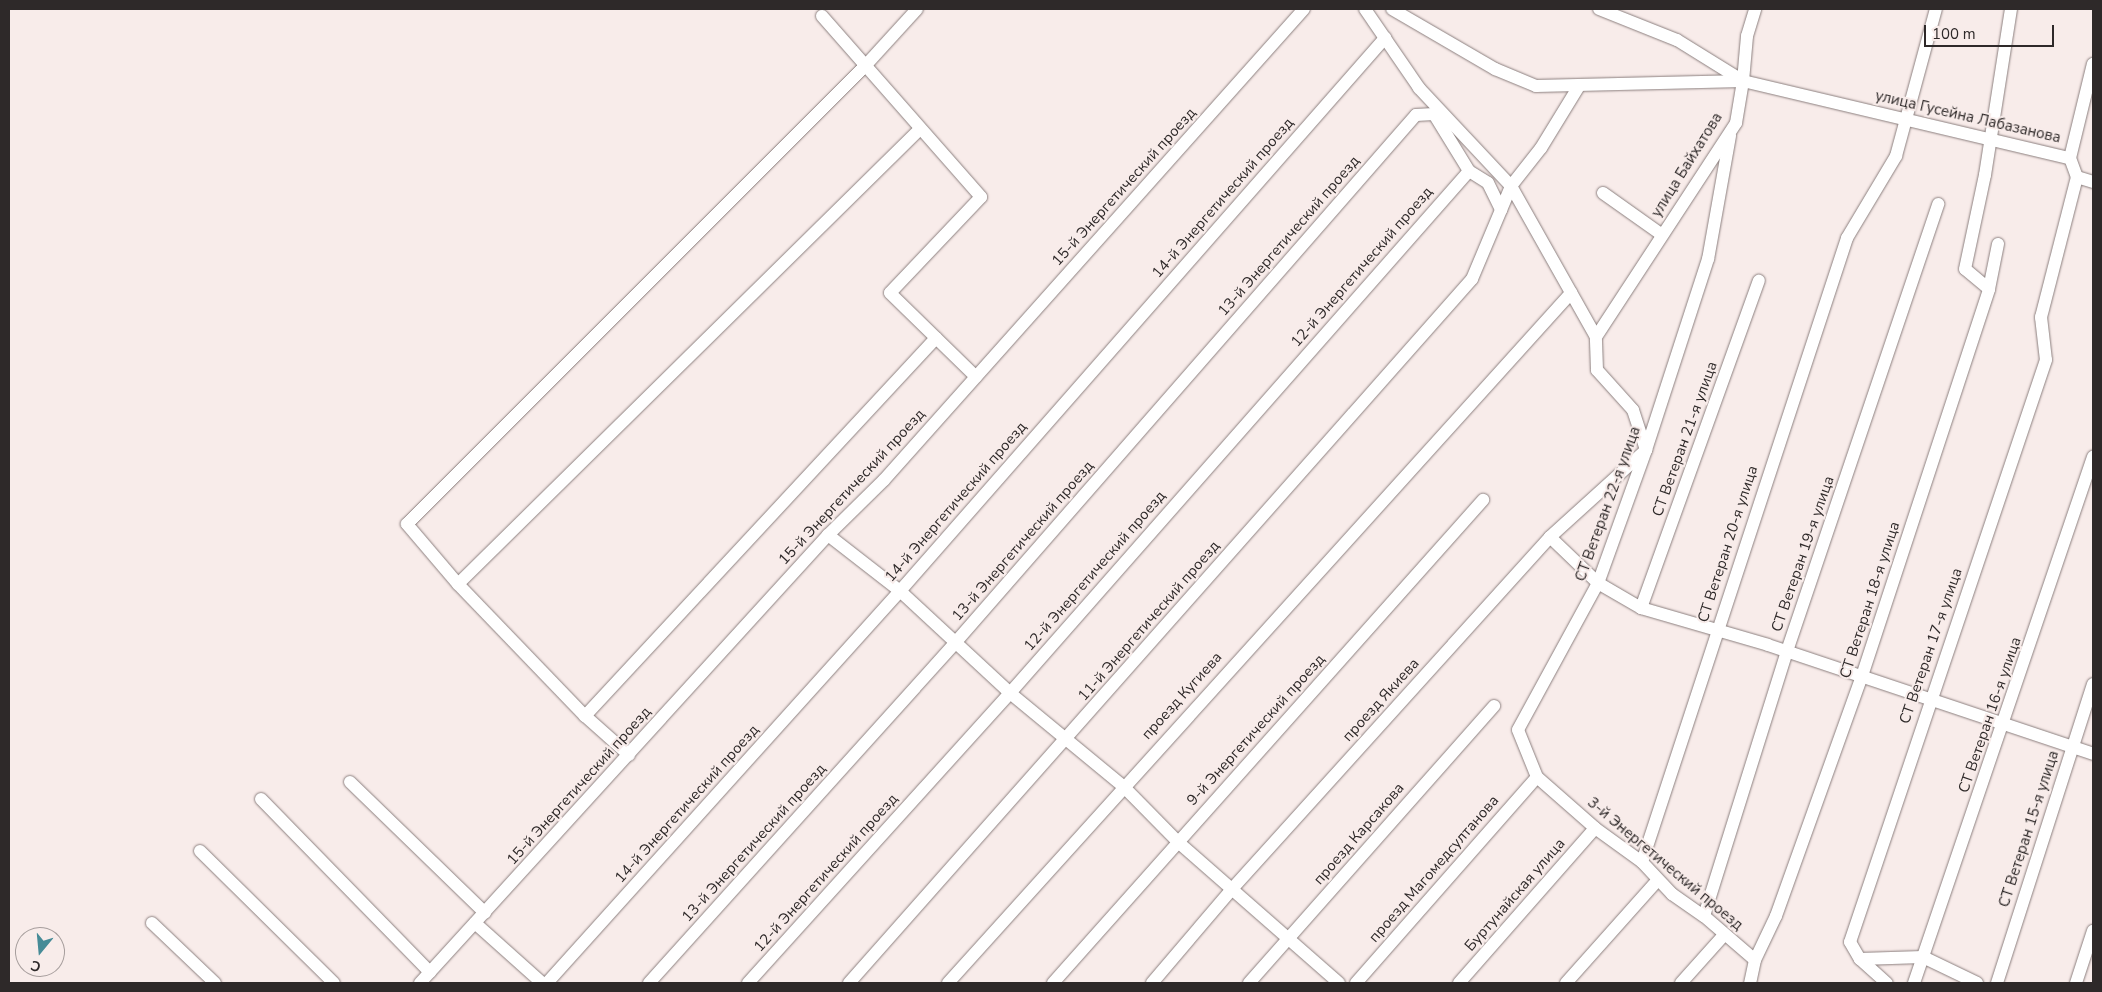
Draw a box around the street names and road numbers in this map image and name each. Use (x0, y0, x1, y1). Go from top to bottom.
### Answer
street label: улица Гусейна Лабазанова (1873, 87, 2063, 147)
street label: 15-й Энергетический проезд (1048, 104, 1200, 270)
street label: улица Байхатова (1648, 109, 1726, 221)
street label: 14-й Энергетический проезд (1148, 114, 1298, 282)
street label: 13-й Энергетический проезд (1214, 152, 1364, 320)
street label: 12-й Энергетический проезд (1287, 183, 1437, 351)
street label: СТ Ветеран 21-я улица (1649, 359, 1721, 519)
street label: 15-й Энергетический проезд (775, 405, 929, 569)
street label: 14-й Энергетический проезд (881, 418, 1031, 586)
street label: СТ Ветеран 22-я улица (1572, 424, 1644, 584)
street label: 13-й Энергетический проезд (948, 457, 1098, 625)
street label: СТ Ветеран 20-я улица (1694, 463, 1762, 625)
street label: СТ Ветеран 19-я улица (1768, 474, 1838, 634)
street label: 12-й Энергетический проезд (1020, 487, 1170, 655)
street label: СТ Ветеран 18-я улица (1836, 519, 1904, 681)
street label: 11-й Энергетический проезд (1074, 537, 1224, 705)
street label: СТ Ветеран 17-я улица (1896, 566, 1966, 726)
street label: СТ Ветеран 16-я улица (1955, 635, 2025, 795)
street label: проезд Кугиева (1138, 649, 1226, 743)
street label: 9-й Энергетический проезд (1183, 651, 1329, 809)
street label: проезд Якиева (1339, 655, 1423, 745)
street label: 15-й Энергетический проезд (503, 703, 655, 869)
street label: 14-й Энергетический проезд (611, 721, 763, 887)
street label: СТ Ветеран 15-я улица (1995, 748, 2063, 910)
street label: 13-й Энергетический проезд (678, 760, 830, 926)
street label: проезд Карсакова (1310, 779, 1408, 889)
street label: 12-й Энергетический проезд (750, 790, 902, 956)
street label: проезд Магомедсултанова (1365, 792, 1503, 946)
street label: 3-й Энергетический проезд (1584, 794, 1746, 934)
street label: Буртунайская улица (1461, 835, 1569, 955)

